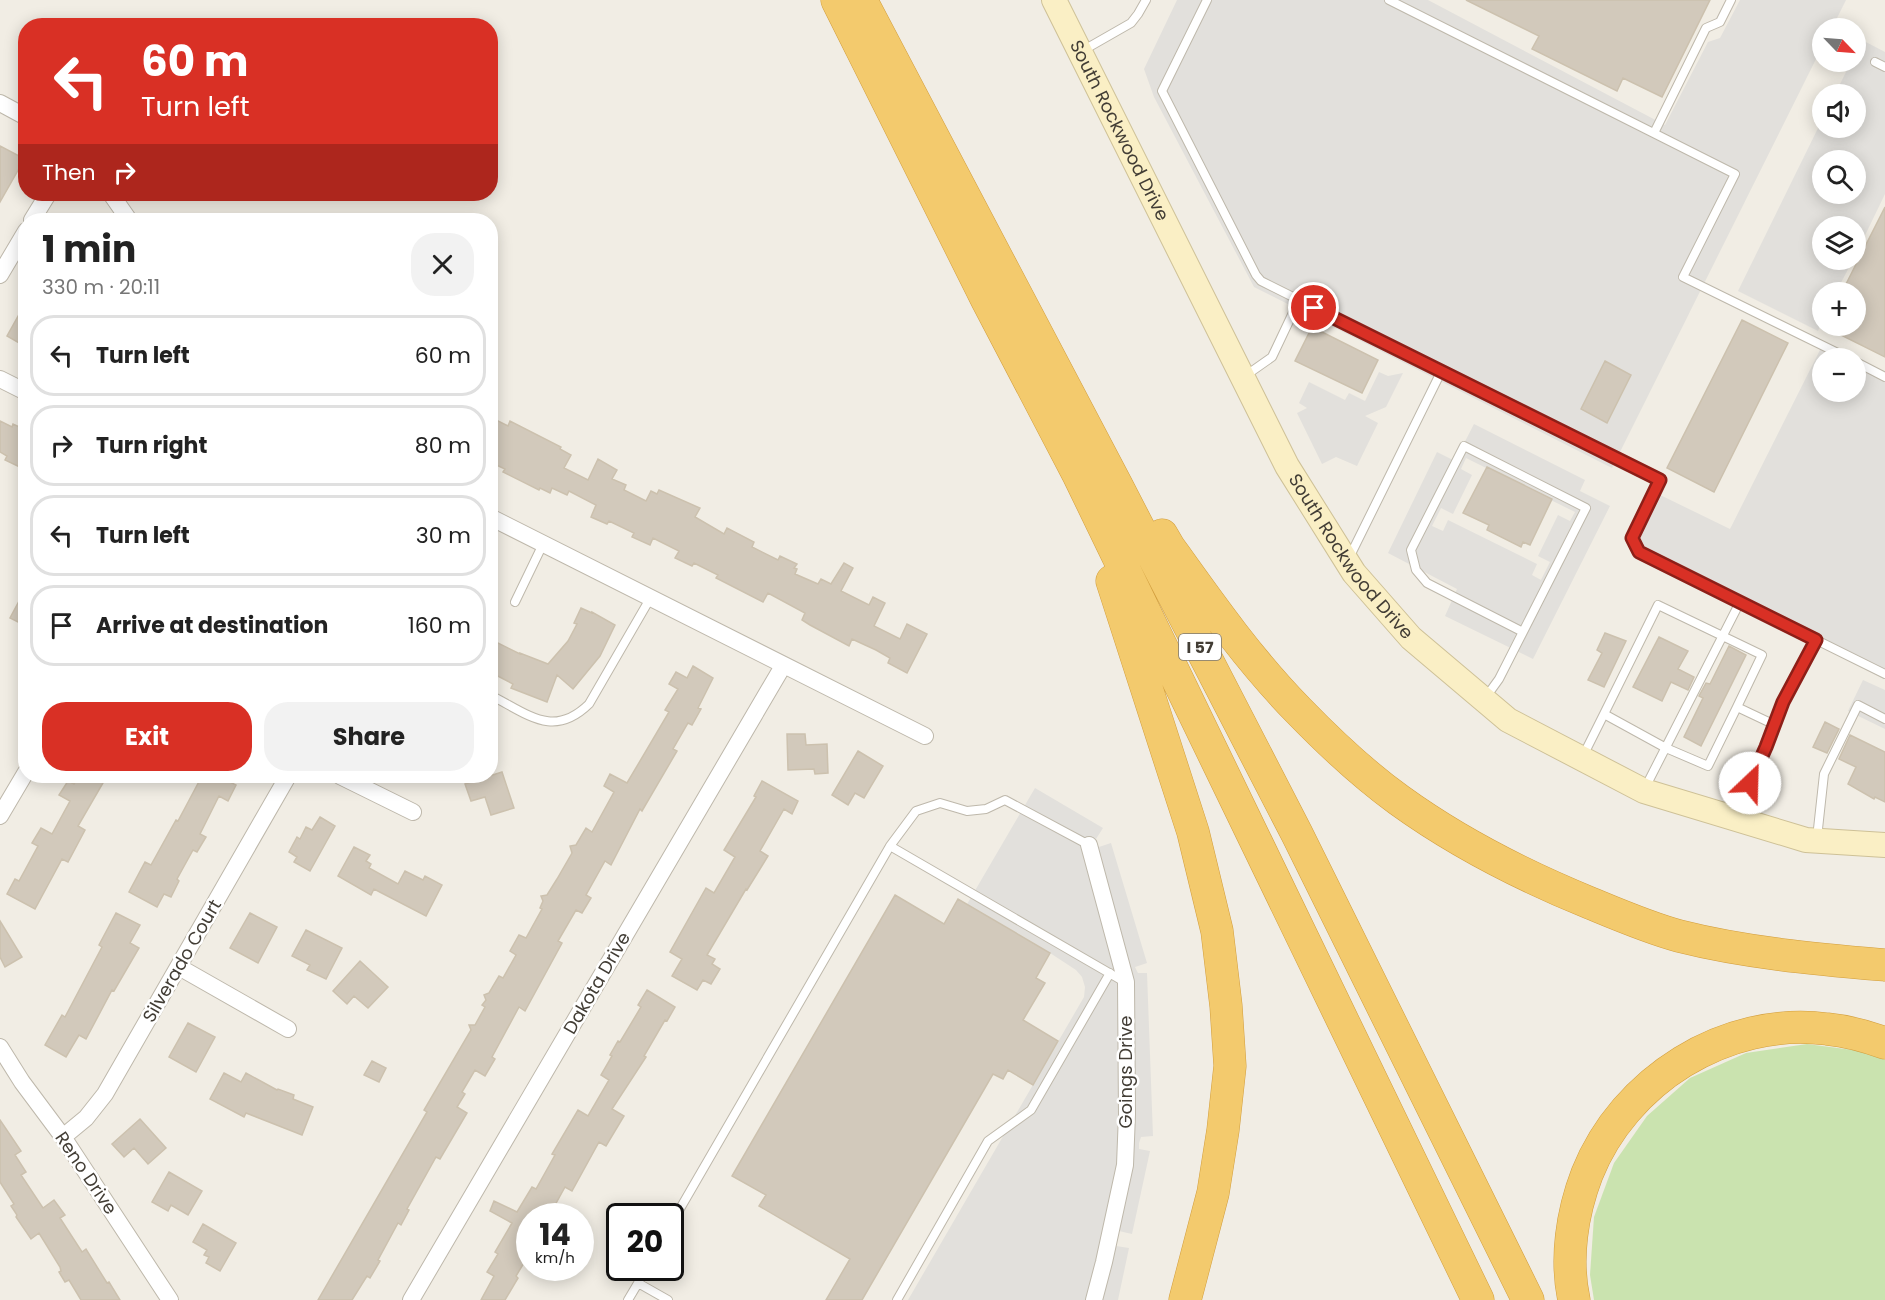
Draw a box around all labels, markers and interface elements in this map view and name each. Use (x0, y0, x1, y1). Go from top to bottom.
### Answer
north arrow (1812, 18, 1866, 72)
map controls (1812, 18, 1866, 402)
text: 60 m (141, 32, 249, 91)
street label: South Rockwood Drive (1064, 36, 1175, 225)
icon: left (42, 42, 120, 120)
button: sound (1812, 84, 1866, 138)
text: Turn left (141, 88, 250, 125)
button: search (1812, 150, 1866, 204)
icon: right (108, 156, 141, 189)
text: Then (42, 157, 96, 188)
button: layers (1812, 216, 1866, 270)
text: 1 min (42, 224, 136, 275)
button: close (411, 233, 474, 296)
text: 330 m · 20:11 (42, 273, 160, 301)
pin (1288, 282, 1339, 333)
button: + (1812, 282, 1866, 336)
icon: arrive (1297, 291, 1330, 324)
icon: left (45, 339, 78, 372)
text: Turn left (96, 340, 190, 371)
text: 60 m (415, 340, 471, 371)
button: − (1812, 348, 1866, 402)
icon: right (45, 429, 78, 462)
text: Turn right (96, 430, 207, 461)
text: 80 m (415, 430, 471, 461)
street label: South Rockwood Drive (1283, 469, 1419, 644)
icon: left (45, 519, 78, 552)
text: Turn left (96, 520, 190, 551)
text: 30 m (416, 520, 471, 551)
icon: arrive (45, 609, 78, 642)
text: Arrive at destination (96, 610, 328, 641)
text: 160 m (408, 610, 471, 641)
road number: I 57 (1179, 634, 1221, 660)
button: Exit (42, 702, 252, 771)
button: Share (264, 702, 474, 771)
position arrow (1718, 751, 1782, 815)
street label: Silverado Court (136, 895, 227, 1027)
street label: Dakota Drive (557, 927, 636, 1039)
street label: Goings Drive (1113, 1016, 1138, 1128)
street label: Reno Drive (49, 1126, 123, 1219)
speed limit sign: 20 (606, 1203, 684, 1281)
text: 14 (539, 1213, 571, 1256)
text: km/h (535, 1247, 575, 1268)

